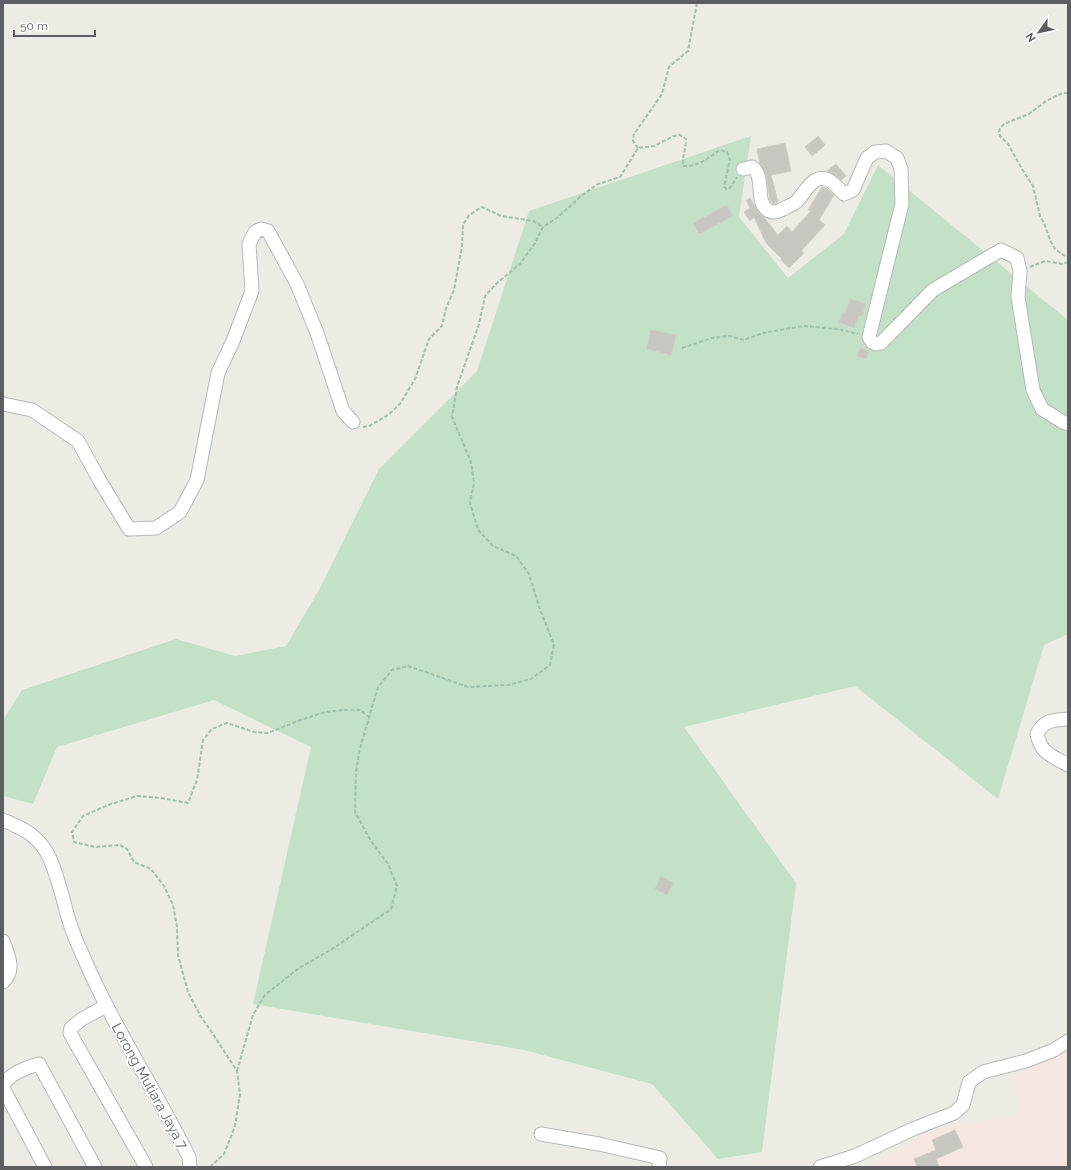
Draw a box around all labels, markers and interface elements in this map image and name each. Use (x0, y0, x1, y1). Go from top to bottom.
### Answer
scale bar (14, 12, 95, 38)
north arrow (1019, 12, 1059, 52)
text: 50 m (20, 19, 48, 33)
text: N (1023, 30, 1039, 44)
street label: Lorong Mutiara Jaya 7 (109, 1020, 192, 1152)

